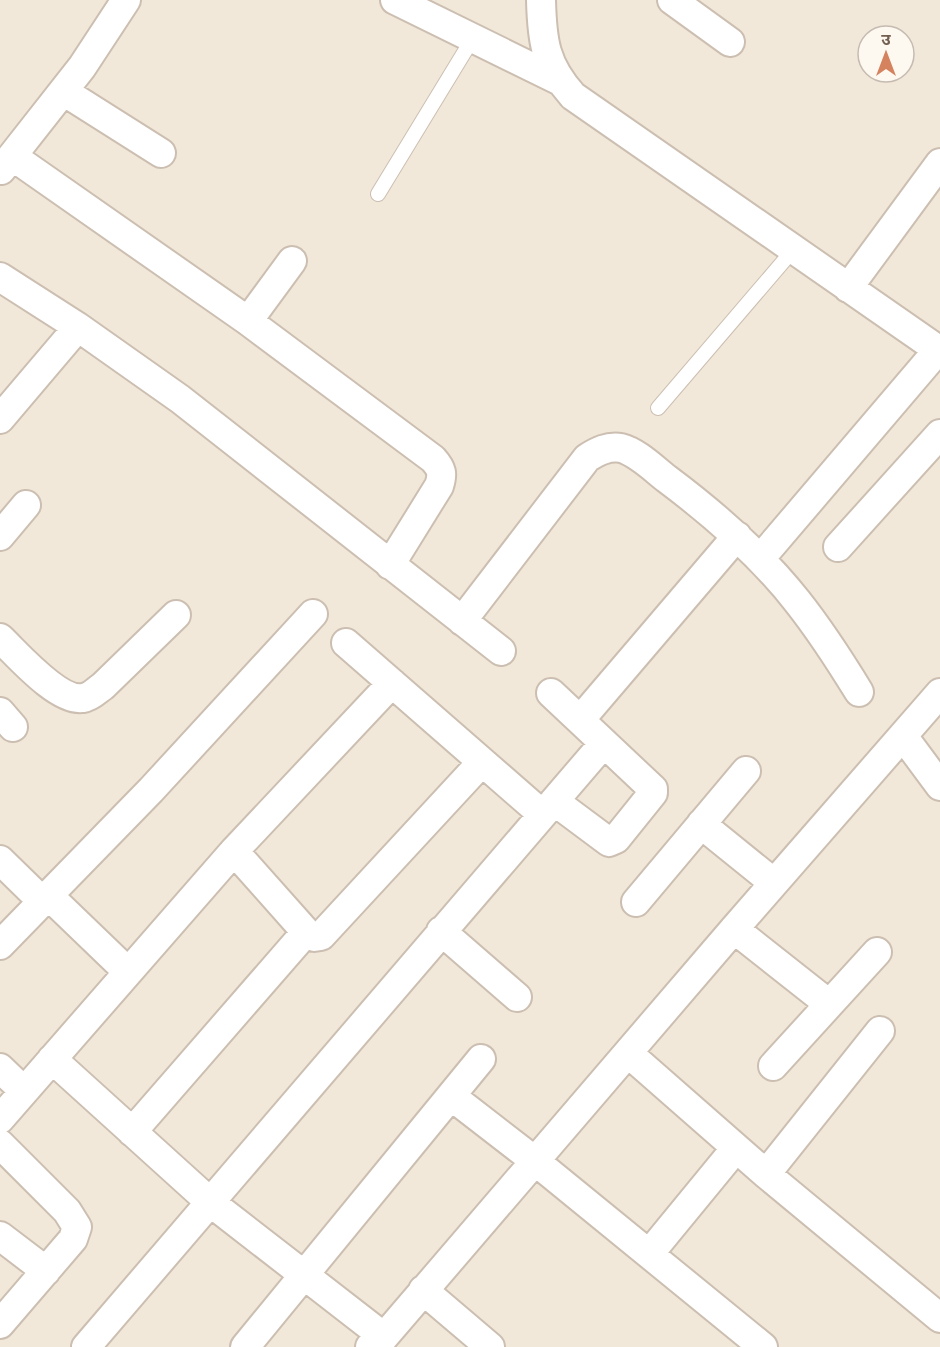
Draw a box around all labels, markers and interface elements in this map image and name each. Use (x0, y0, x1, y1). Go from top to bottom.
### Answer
north arrow (856, 24, 916, 84)
text: उ (881, 28, 891, 50)

